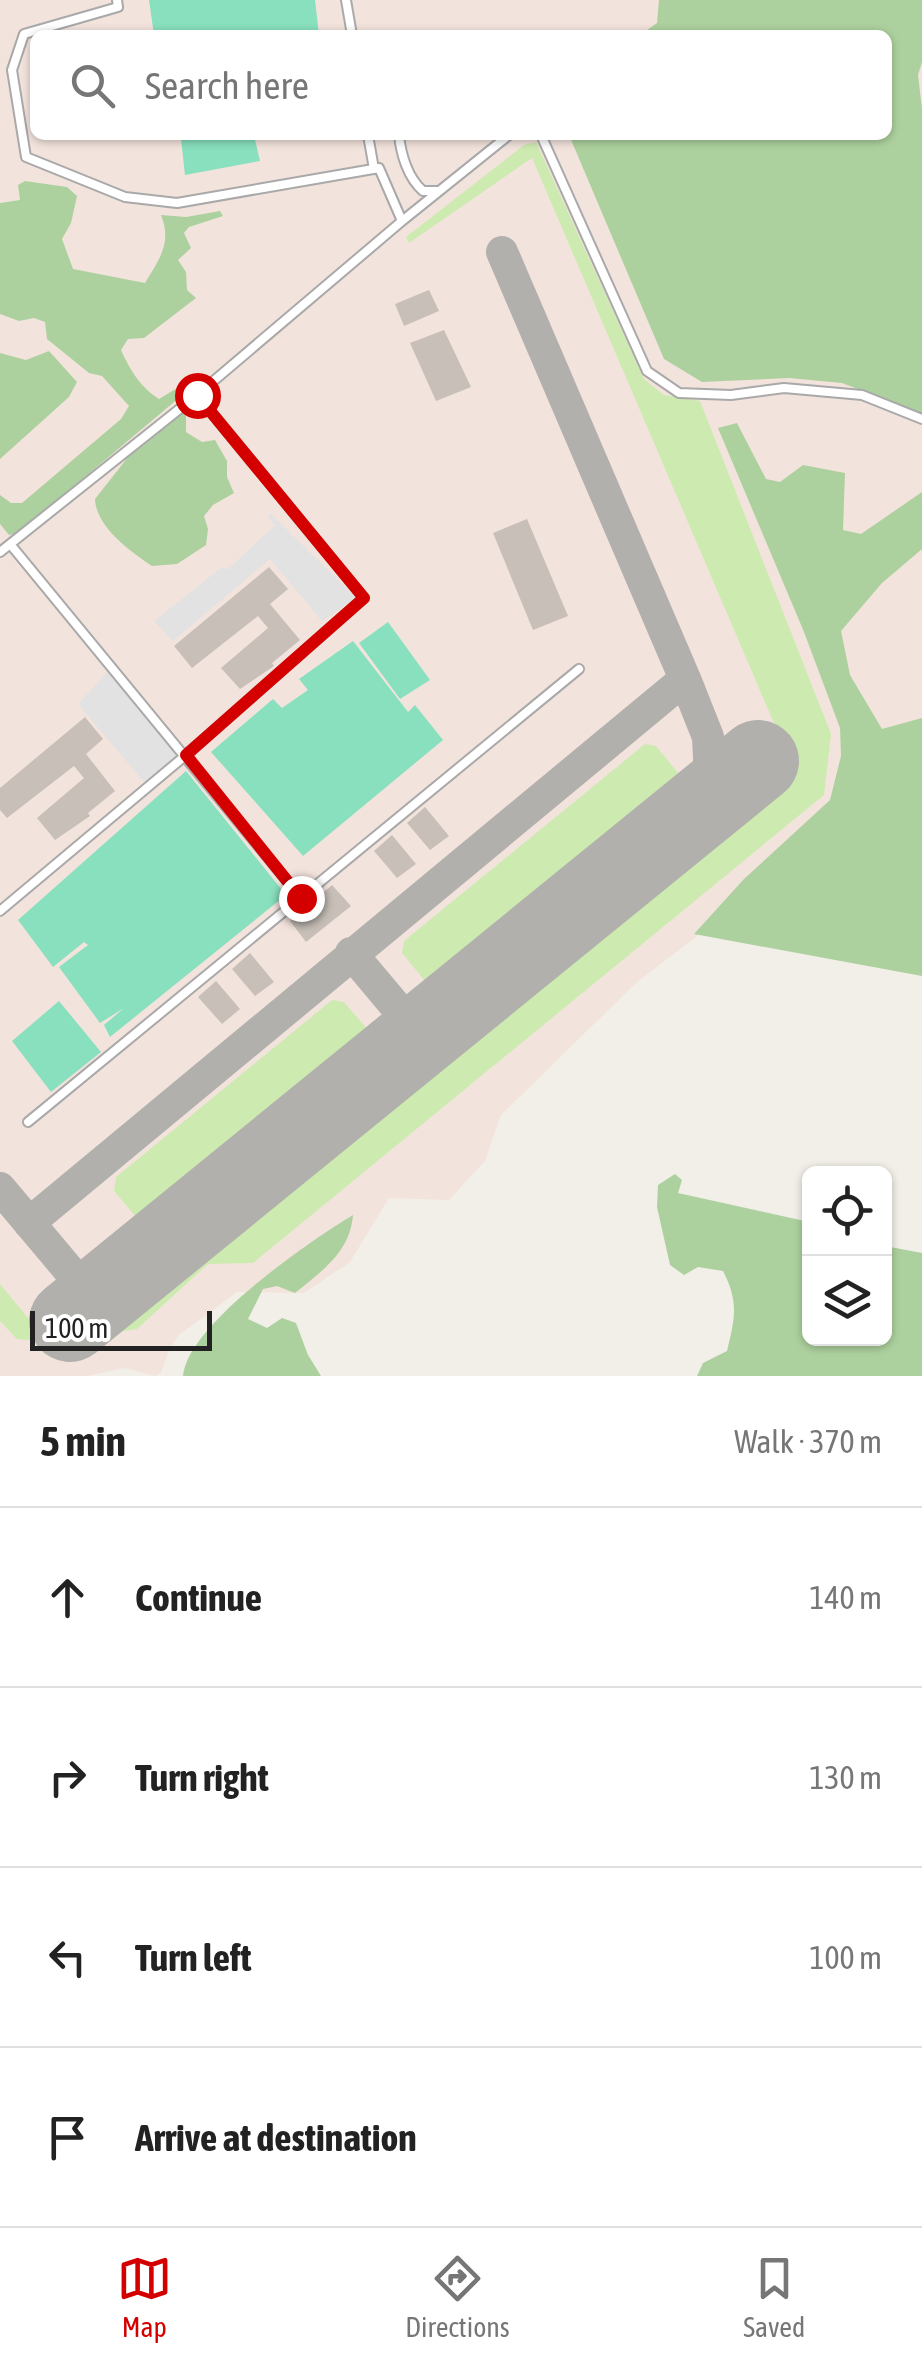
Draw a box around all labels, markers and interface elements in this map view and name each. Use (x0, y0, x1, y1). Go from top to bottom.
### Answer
search box (30, 30, 892, 140)
icon: search (65, 58, 120, 113)
text: Search here (145, 64, 309, 107)
route start (175, 373, 221, 419)
route end (279, 876, 325, 922)
map controls (802, 1166, 892, 1346)
button: locate (802, 1166, 892, 1256)
button: layers (802, 1256, 892, 1346)
scale bar (30, 1306, 212, 1350)
text: 100 m (45, 1312, 108, 1344)
text: 5 min (40, 1417, 126, 1465)
text: Walk · 370 m (734, 1423, 882, 1460)
icon: ahead (40, 1570, 95, 1625)
text: Continue (135, 1576, 262, 1619)
text: 140 m (809, 1579, 882, 1616)
icon: right (40, 1750, 95, 1805)
text: Turn right (135, 1756, 269, 1799)
text: 130 m (809, 1759, 882, 1796)
icon: left (40, 1930, 95, 1985)
text: Turn left (135, 1936, 251, 1979)
text: 100 m (809, 1939, 882, 1976)
icon: arrive (40, 2110, 95, 2165)
text: Arrive at destination (135, 2116, 417, 2159)
tab: Map (117, 2251, 172, 2343)
tab: Directions (405, 2251, 510, 2343)
tab: Saved (743, 2251, 805, 2343)

